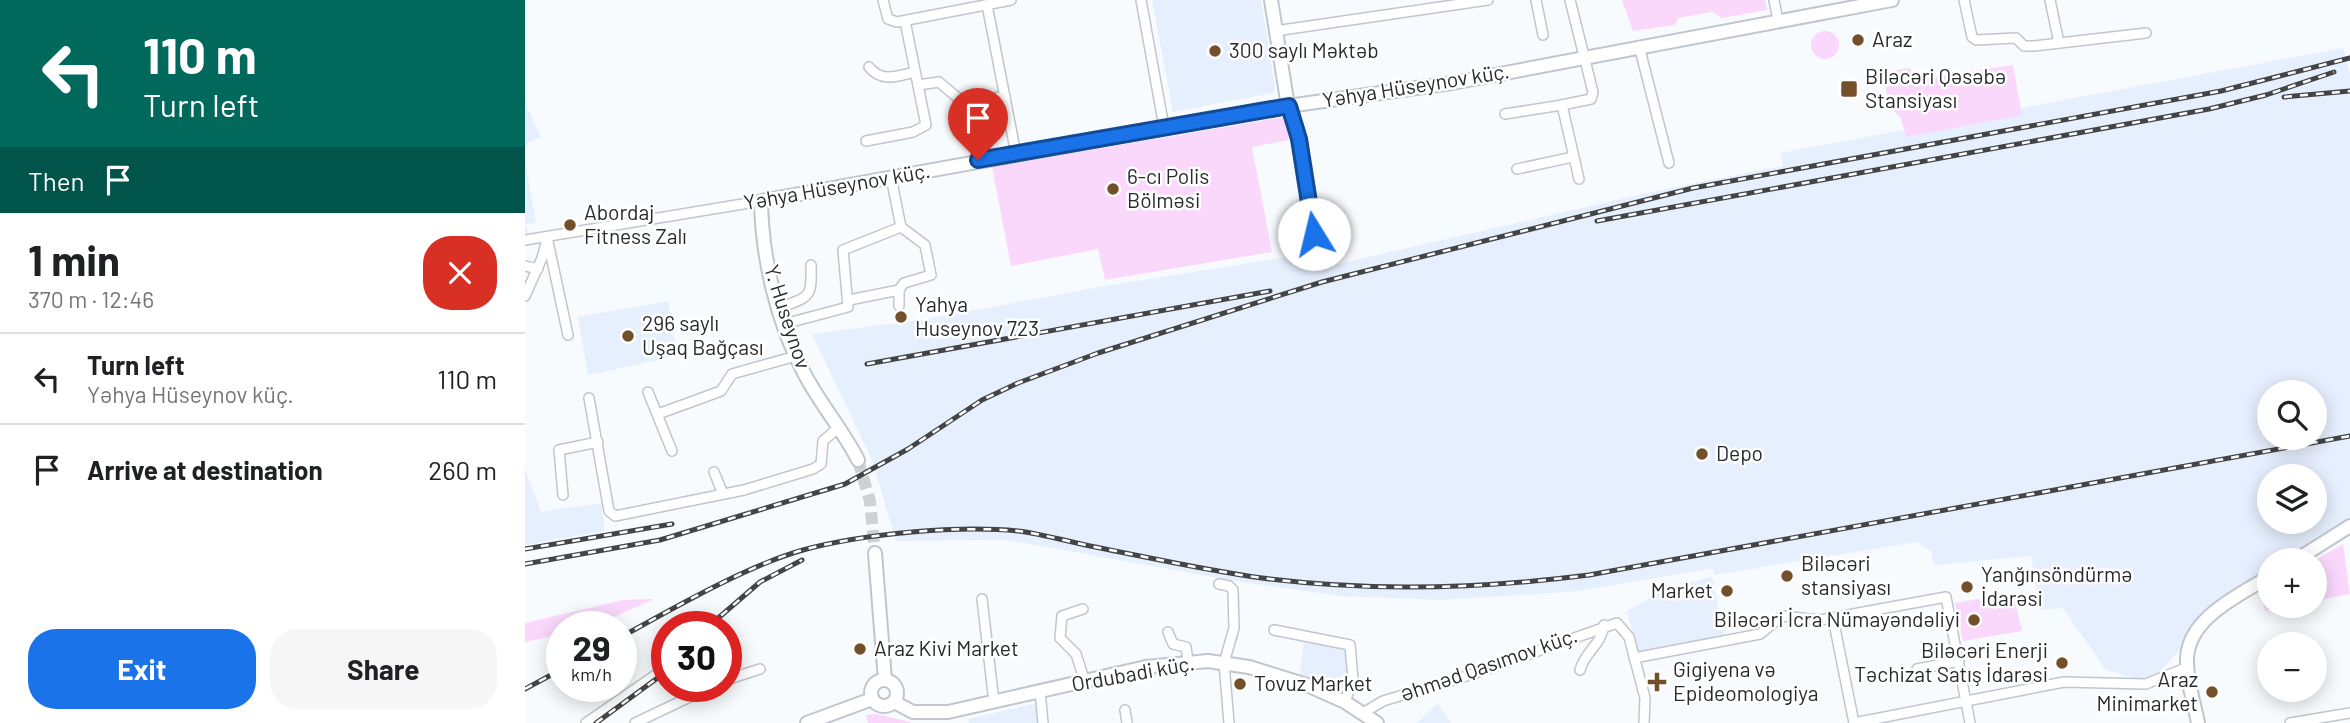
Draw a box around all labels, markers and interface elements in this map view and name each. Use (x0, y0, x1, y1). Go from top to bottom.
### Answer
text: 110 m (143, 25, 257, 84)
place label: Araz (1872, 26, 1912, 51)
icon: left (28, 28, 119, 119)
marker: Araz (1850, 32, 1866, 48)
place label: 300 saylı Məktəb (1229, 37, 1379, 62)
marker: 300 saylı Məktəb (1207, 43, 1223, 59)
street label: Yəhya Hüseynov küç. (1321, 57, 1511, 112)
place label: Biləcəri Qəsəbə Stansiyası (1865, 63, 2006, 112)
marker: Biləcəri Qəsəbə Stansiyası (1839, 79, 1859, 99)
text: Turn left (143, 85, 260, 123)
pin (948, 88, 1008, 160)
icon: arrive (959, 99, 997, 137)
street label: Yəhya Hüseynov küç. (742, 157, 932, 214)
icon: arrive (99, 161, 137, 199)
place label: 6-cı Polis Bölməsi (1127, 163, 1209, 212)
text: Then (28, 165, 85, 196)
marker: 6-cı Polis Bölməsi (1105, 181, 1121, 197)
position arrow (1277, 197, 1351, 271)
place label: Abordaj Fitness Zalı (584, 199, 687, 248)
marker: Abordaj Fitness Zalı (562, 217, 578, 233)
text: 1 min (28, 234, 120, 284)
button: close (423, 236, 497, 310)
street label: Y. Huseynov (760, 261, 817, 372)
text: 370 m · 12:46 (28, 285, 154, 313)
place label: Yahya Huseynov 723 (915, 291, 1039, 340)
marker: Yahya Huseynov 723 (893, 309, 909, 325)
place label: 296 saylı Uşaq Bağçası (642, 310, 764, 359)
marker: 296 saylı Uşaq Bağçası (620, 328, 636, 344)
text: Turn left (87, 349, 185, 380)
icon: left (28, 360, 66, 398)
text: 110 m (437, 363, 497, 394)
text: Yəhya Hüseynov küç. (87, 380, 294, 408)
map controls (2257, 380, 2327, 702)
button: search (2257, 380, 2327, 450)
place label: Depo (1716, 440, 1763, 465)
marker: Depo (1694, 446, 1710, 462)
icon: arrive (28, 451, 66, 489)
text: Arrive at destination (87, 454, 323, 485)
text: 260 m (428, 454, 497, 485)
button: layers (2257, 464, 2327, 534)
button: + (2257, 548, 2327, 618)
place label: Biləcəri stansiyası (1801, 550, 1891, 599)
place label: Yanğınsöndürmə İdarəsi (1981, 561, 2133, 610)
marker: Biləcəri stansiyası (1779, 568, 1795, 584)
place label: Market (1651, 577, 1713, 602)
marker: Yanğınsöndürmə İdarəsi (1959, 579, 1975, 595)
marker: Market (1719, 583, 1735, 599)
place label: Biləcəri İcra Nümayəndəliyi (1714, 606, 1960, 631)
speed limit sign: 30 (651, 611, 742, 702)
marker: Biləcəri İcra Nümayəndəliyi (1966, 612, 1982, 628)
street label: Əhməd Qasımov küç. (1397, 622, 1580, 706)
text: 29 (572, 626, 611, 668)
button: Exit (28, 629, 256, 709)
button: Share (270, 629, 497, 709)
button: − (2257, 632, 2327, 702)
place label: Araz Kivi Market (874, 635, 1019, 660)
place label: Biləcəri Enerji Təchizat Satış İdarəsi (1854, 637, 2048, 686)
marker: Araz Kivi Market (852, 641, 868, 657)
street label: Ordubadi küç. (1069, 649, 1196, 696)
marker: Biləcəri Enerji Təchizat Satış İdarəsi (2054, 655, 2070, 671)
place label: Gigiyena və Epideomologiya (1673, 656, 1818, 705)
text: km/h (571, 663, 612, 685)
place label: Araz Minimarket (2096, 666, 2198, 715)
place label: Tovuz Market (1254, 670, 1372, 695)
marker: Gigiyena və Epideomologiya (1647, 672, 1667, 692)
marker: Tovuz Market (1232, 676, 1248, 692)
marker: Araz Minimarket (2204, 684, 2220, 700)

